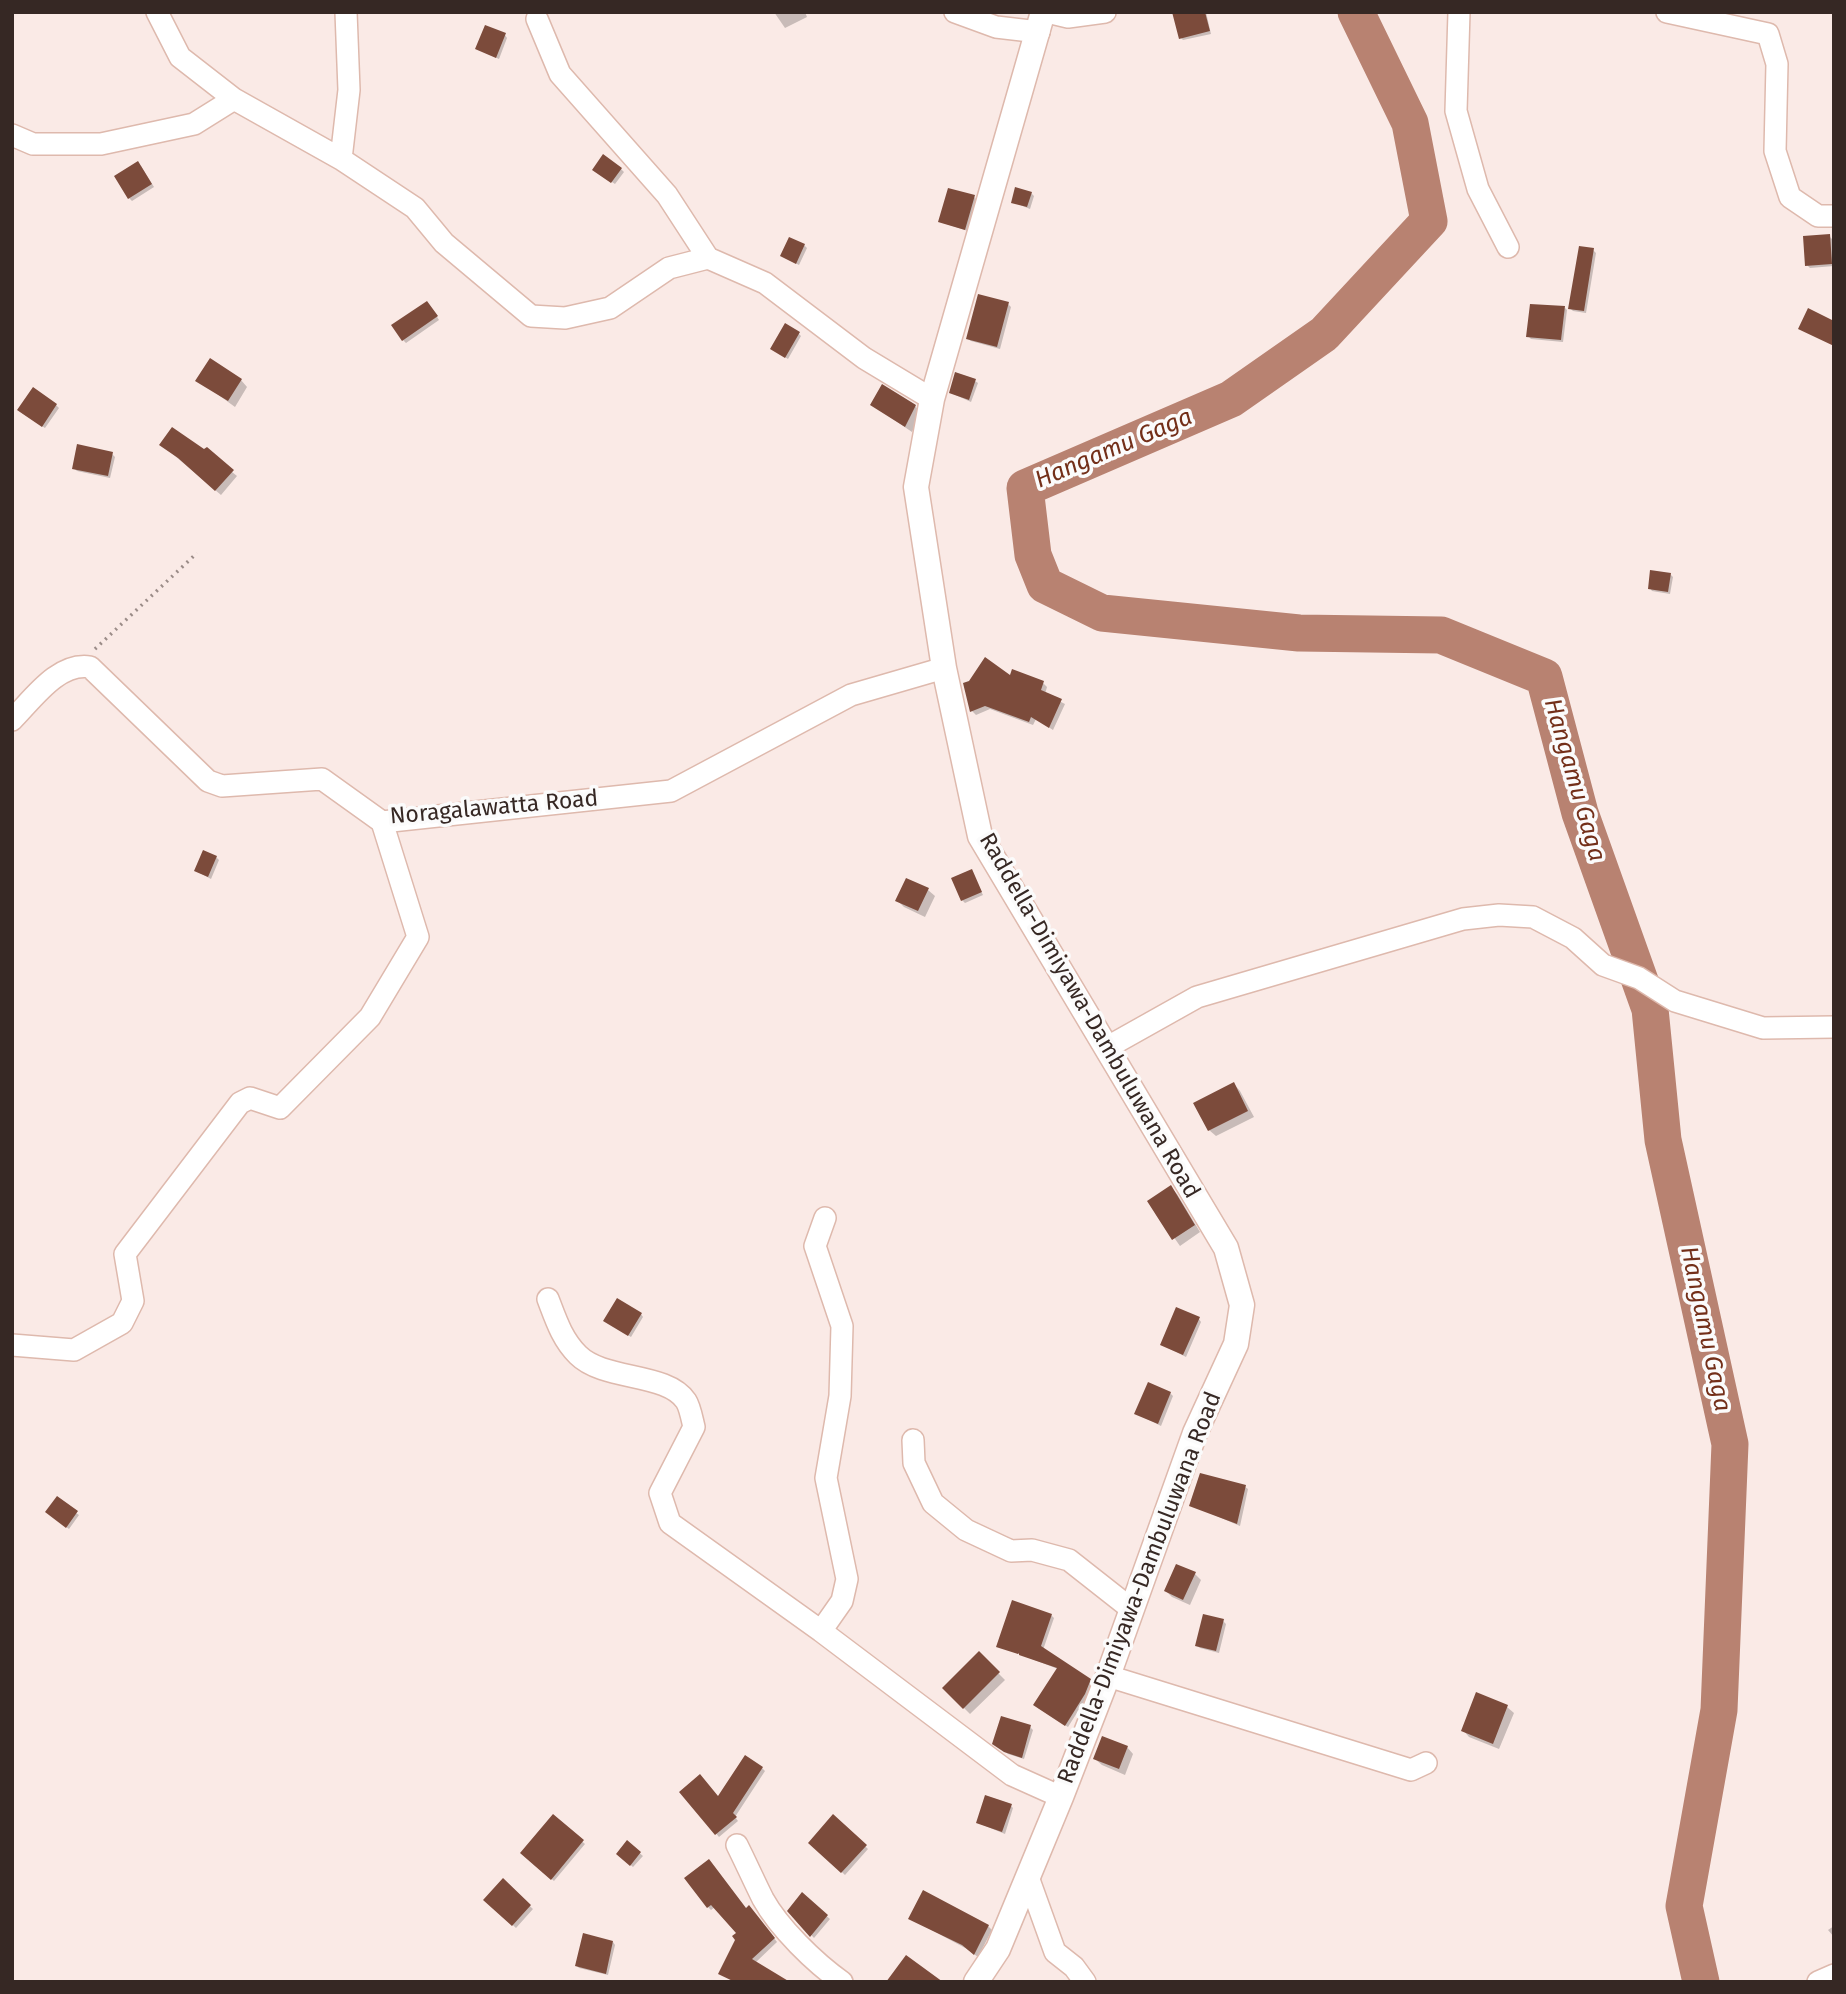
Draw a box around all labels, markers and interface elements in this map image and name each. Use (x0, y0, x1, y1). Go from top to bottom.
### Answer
water label: Hangamu Gaga (1031, 403, 1197, 495)
water label: Hangamu Gaga (1537, 695, 1611, 865)
street label: Noragalawatta Road (389, 785, 599, 831)
street label: Raddella-Dimiyawa-Dambuluwana Road (973, 828, 1205, 1204)
water label: Hangamu Gaga (1673, 1244, 1737, 1414)
street label: Raddella-Dimiyawa-Dambuluwana Road (1052, 1388, 1228, 1788)

